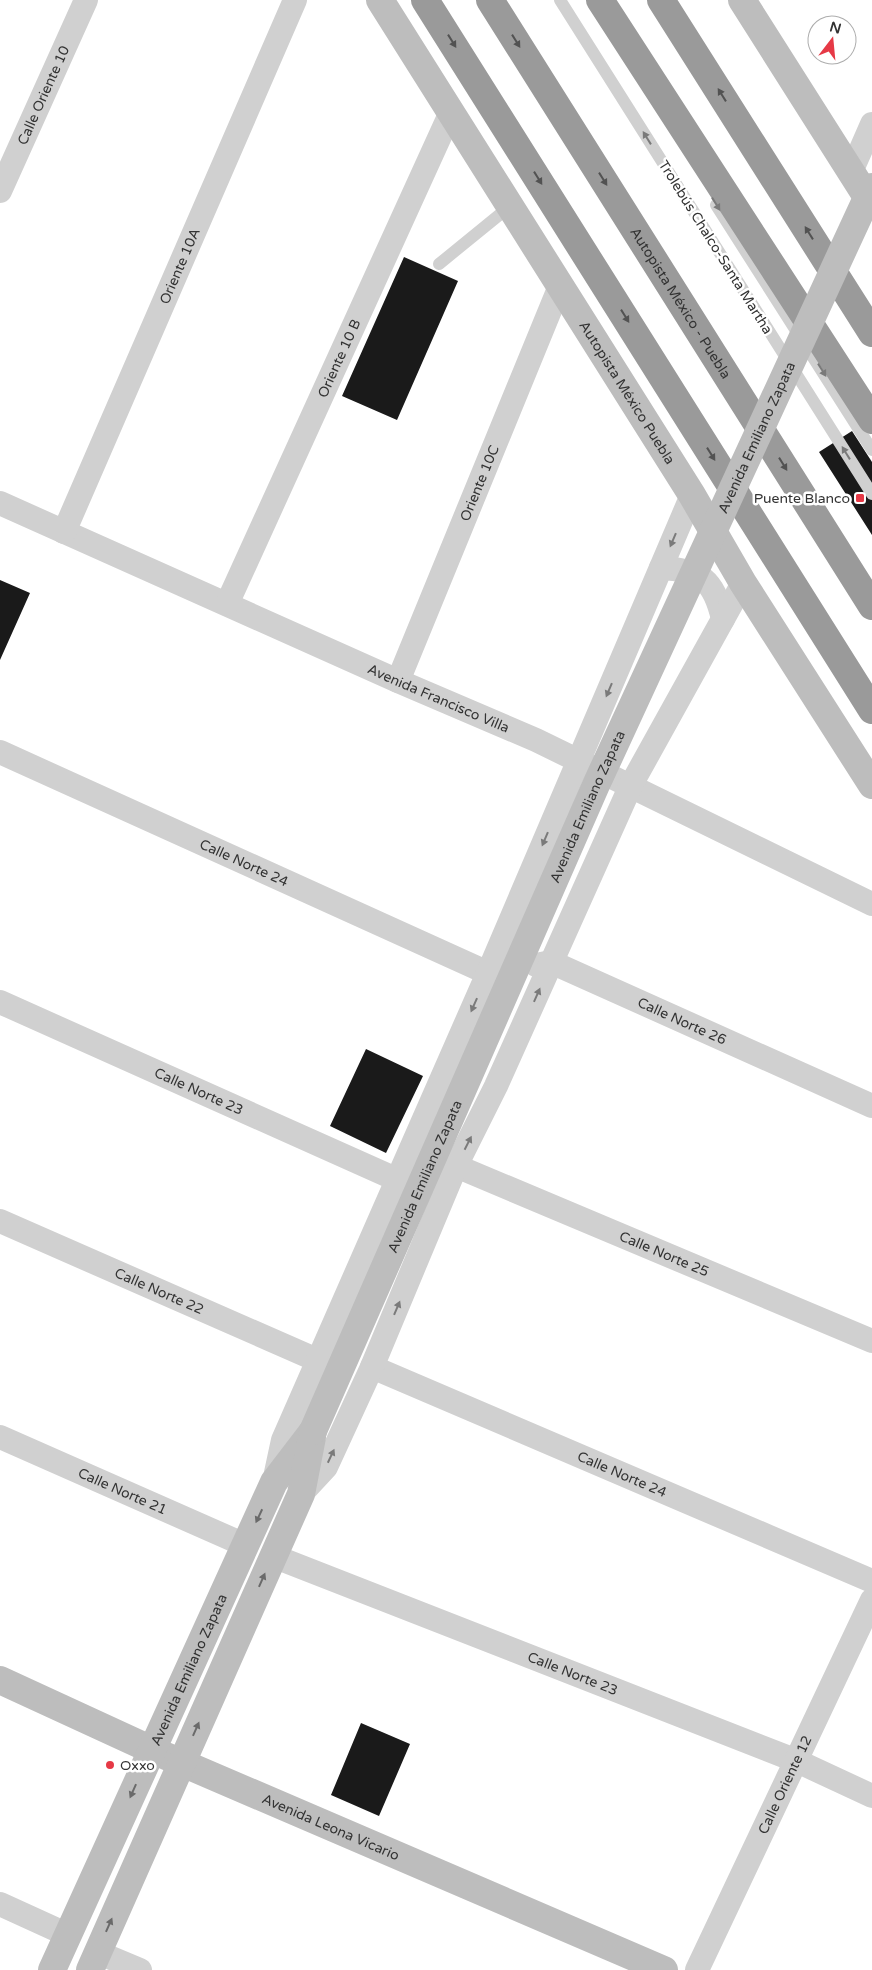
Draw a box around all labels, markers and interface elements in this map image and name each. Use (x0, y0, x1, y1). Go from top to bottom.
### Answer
north arrow (807, 15, 857, 65)
text: N (828, 18, 843, 38)
one-way arrow (447, 35, 456, 48)
one-way arrow (511, 35, 521, 48)
street label: Calle Oriente 10 (14, 43, 73, 148)
one-way arrow (717, 89, 726, 102)
one-way arrow (642, 131, 652, 144)
street label: Trolebús Chalco-Santa Martha (655, 157, 776, 337)
one-way arrow (534, 172, 543, 185)
one-way arrow (598, 172, 607, 185)
one-way arrow (711, 197, 720, 210)
street label: Autopista México - Puebla (626, 224, 734, 382)
street label: Oriente 10A (156, 226, 204, 307)
one-way arrow (804, 226, 813, 239)
one-way arrow (620, 310, 629, 323)
street label: Oriente 10 B (314, 317, 365, 400)
street label: Autopista México Puebla (575, 318, 679, 468)
street label: Avenida Emiliano Zapata (715, 359, 799, 516)
one-way arrow (817, 364, 826, 377)
street label: Oriente 10C (457, 442, 503, 524)
one-way arrow (841, 446, 851, 459)
one-way arrow (707, 447, 716, 460)
one-way arrow (778, 458, 787, 471)
place label: Puente Blanco (754, 490, 850, 507)
marker: Puente Blanco (854, 492, 866, 504)
one-way arrow (668, 533, 676, 547)
street label: Avenida Francisco Villa (365, 660, 512, 737)
one-way arrow (605, 683, 613, 697)
street label: Avenida Emiliano Zapata (546, 728, 629, 885)
one-way arrow (541, 832, 549, 846)
street label: Calle Norte 24 (197, 836, 291, 891)
one-way arrow (533, 988, 541, 1002)
street label: Calle Norte 26 (635, 994, 729, 1049)
one-way arrow (470, 998, 478, 1012)
street label: Calle Norte 23 (152, 1064, 246, 1119)
street label: Avenida Emiliano Zapata (384, 1098, 466, 1256)
one-way arrow (464, 1135, 472, 1150)
street label: Calle Norte 25 (617, 1228, 711, 1280)
street label: Calle Norte 22 (112, 1264, 206, 1318)
one-way arrow (393, 1301, 401, 1315)
street label: Calle Norte 24 (575, 1448, 669, 1501)
one-way arrow (327, 1449, 335, 1463)
street label: Calle Norte 21 (75, 1464, 170, 1519)
one-way arrow (254, 1509, 262, 1523)
one-way arrow (259, 1573, 267, 1587)
street label: Avenida Emiliano Zapata (147, 1591, 231, 1748)
street label: Calle Norte 23 (525, 1648, 620, 1699)
one-way arrow (193, 1722, 201, 1736)
street label: Calle Oriente 12 (755, 1733, 816, 1837)
place label: Oxxo (120, 1757, 155, 1774)
marker: Oxxo (104, 1759, 116, 1771)
one-way arrow (129, 1784, 137, 1798)
street label: Avenida Leona Vicario (259, 1790, 402, 1864)
one-way arrow (106, 1918, 114, 1932)

